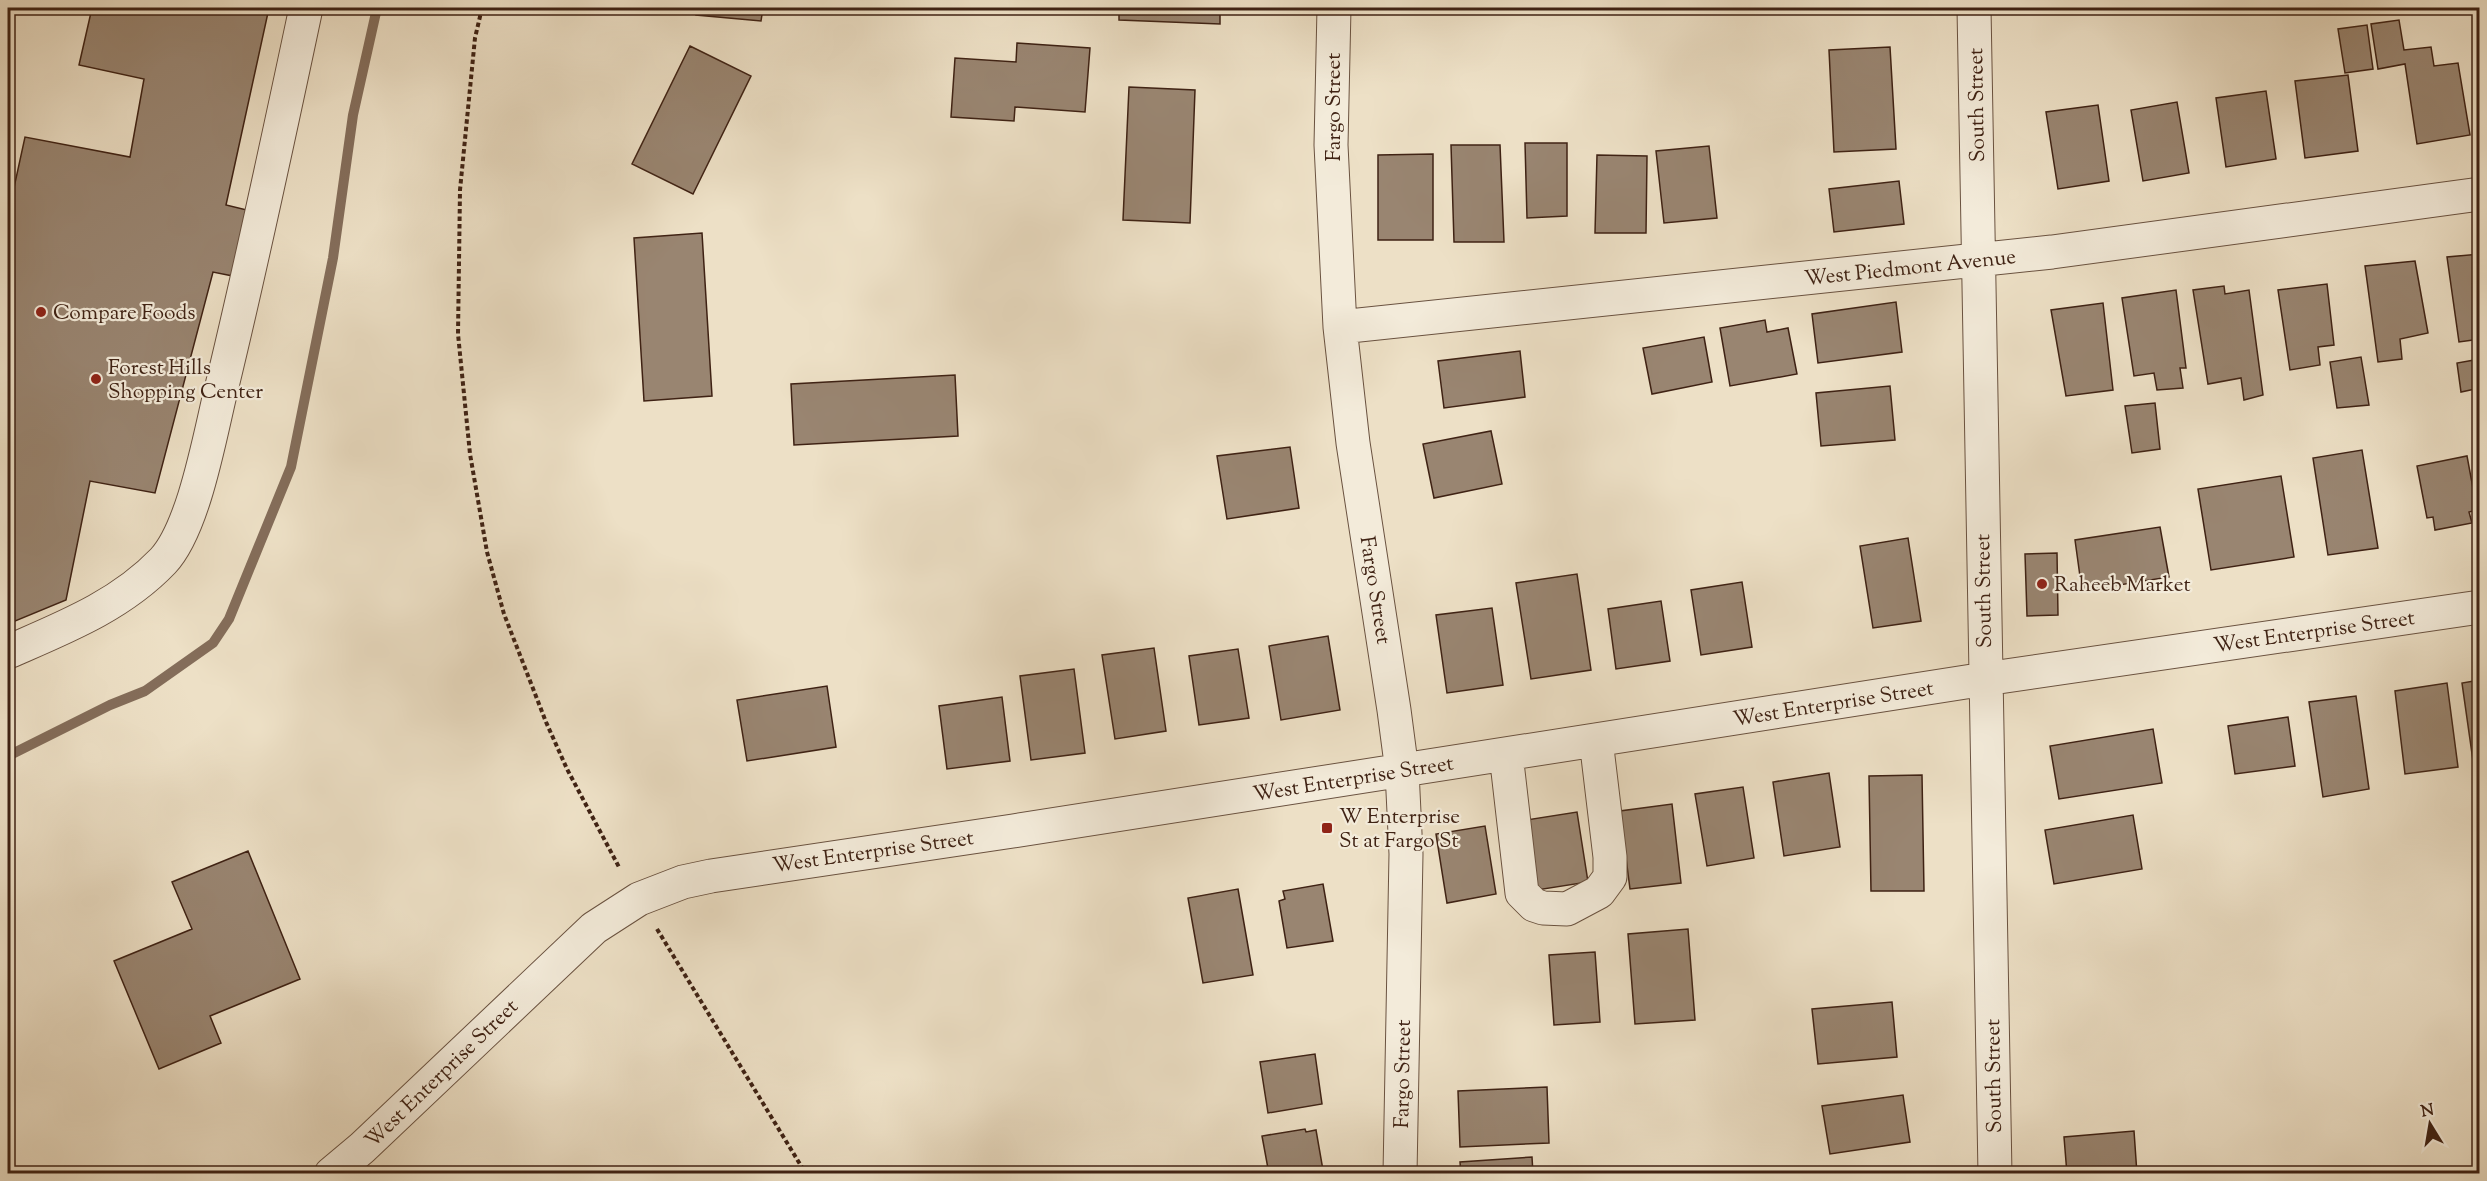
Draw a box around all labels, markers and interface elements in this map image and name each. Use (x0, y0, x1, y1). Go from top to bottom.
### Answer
street label: South Street (1962, 48, 1994, 162)
street label: Fargo Street (1320, 53, 1350, 161)
street label: West Piedmont Avenue (1803, 243, 2018, 295)
place label: Compare Foods (53, 299, 196, 329)
marker: Compare Foods (34, 305, 48, 319)
place label: Forest Hills Shopping Center (108, 354, 263, 408)
marker: Forest Hills Shopping Center (89, 372, 103, 386)
street label: Fargo Street (1351, 534, 1397, 646)
street label: South Street (1969, 534, 2001, 648)
place label: Raheeb Market (2054, 571, 2191, 601)
marker: Raheeb Market (2035, 577, 2049, 591)
street label: West Enterprise Street (2212, 604, 2417, 662)
street label: West Enterprise Street (1731, 674, 1936, 736)
street label: West Enterprise Street (1251, 749, 1456, 811)
place label: W Enterprise St at Fargo St (1339, 803, 1460, 857)
marker: W Enterprise St at Fargo St (1320, 821, 1334, 835)
street label: West Enterprise Street (771, 824, 976, 882)
street label: West Enterprise Street (359, 993, 526, 1156)
street label: Fargo Street (1388, 1019, 1420, 1129)
street label: South Street (1979, 1019, 2011, 1133)
north arrow (2400, 1094, 2460, 1154)
text: N (2419, 1099, 2436, 1124)

